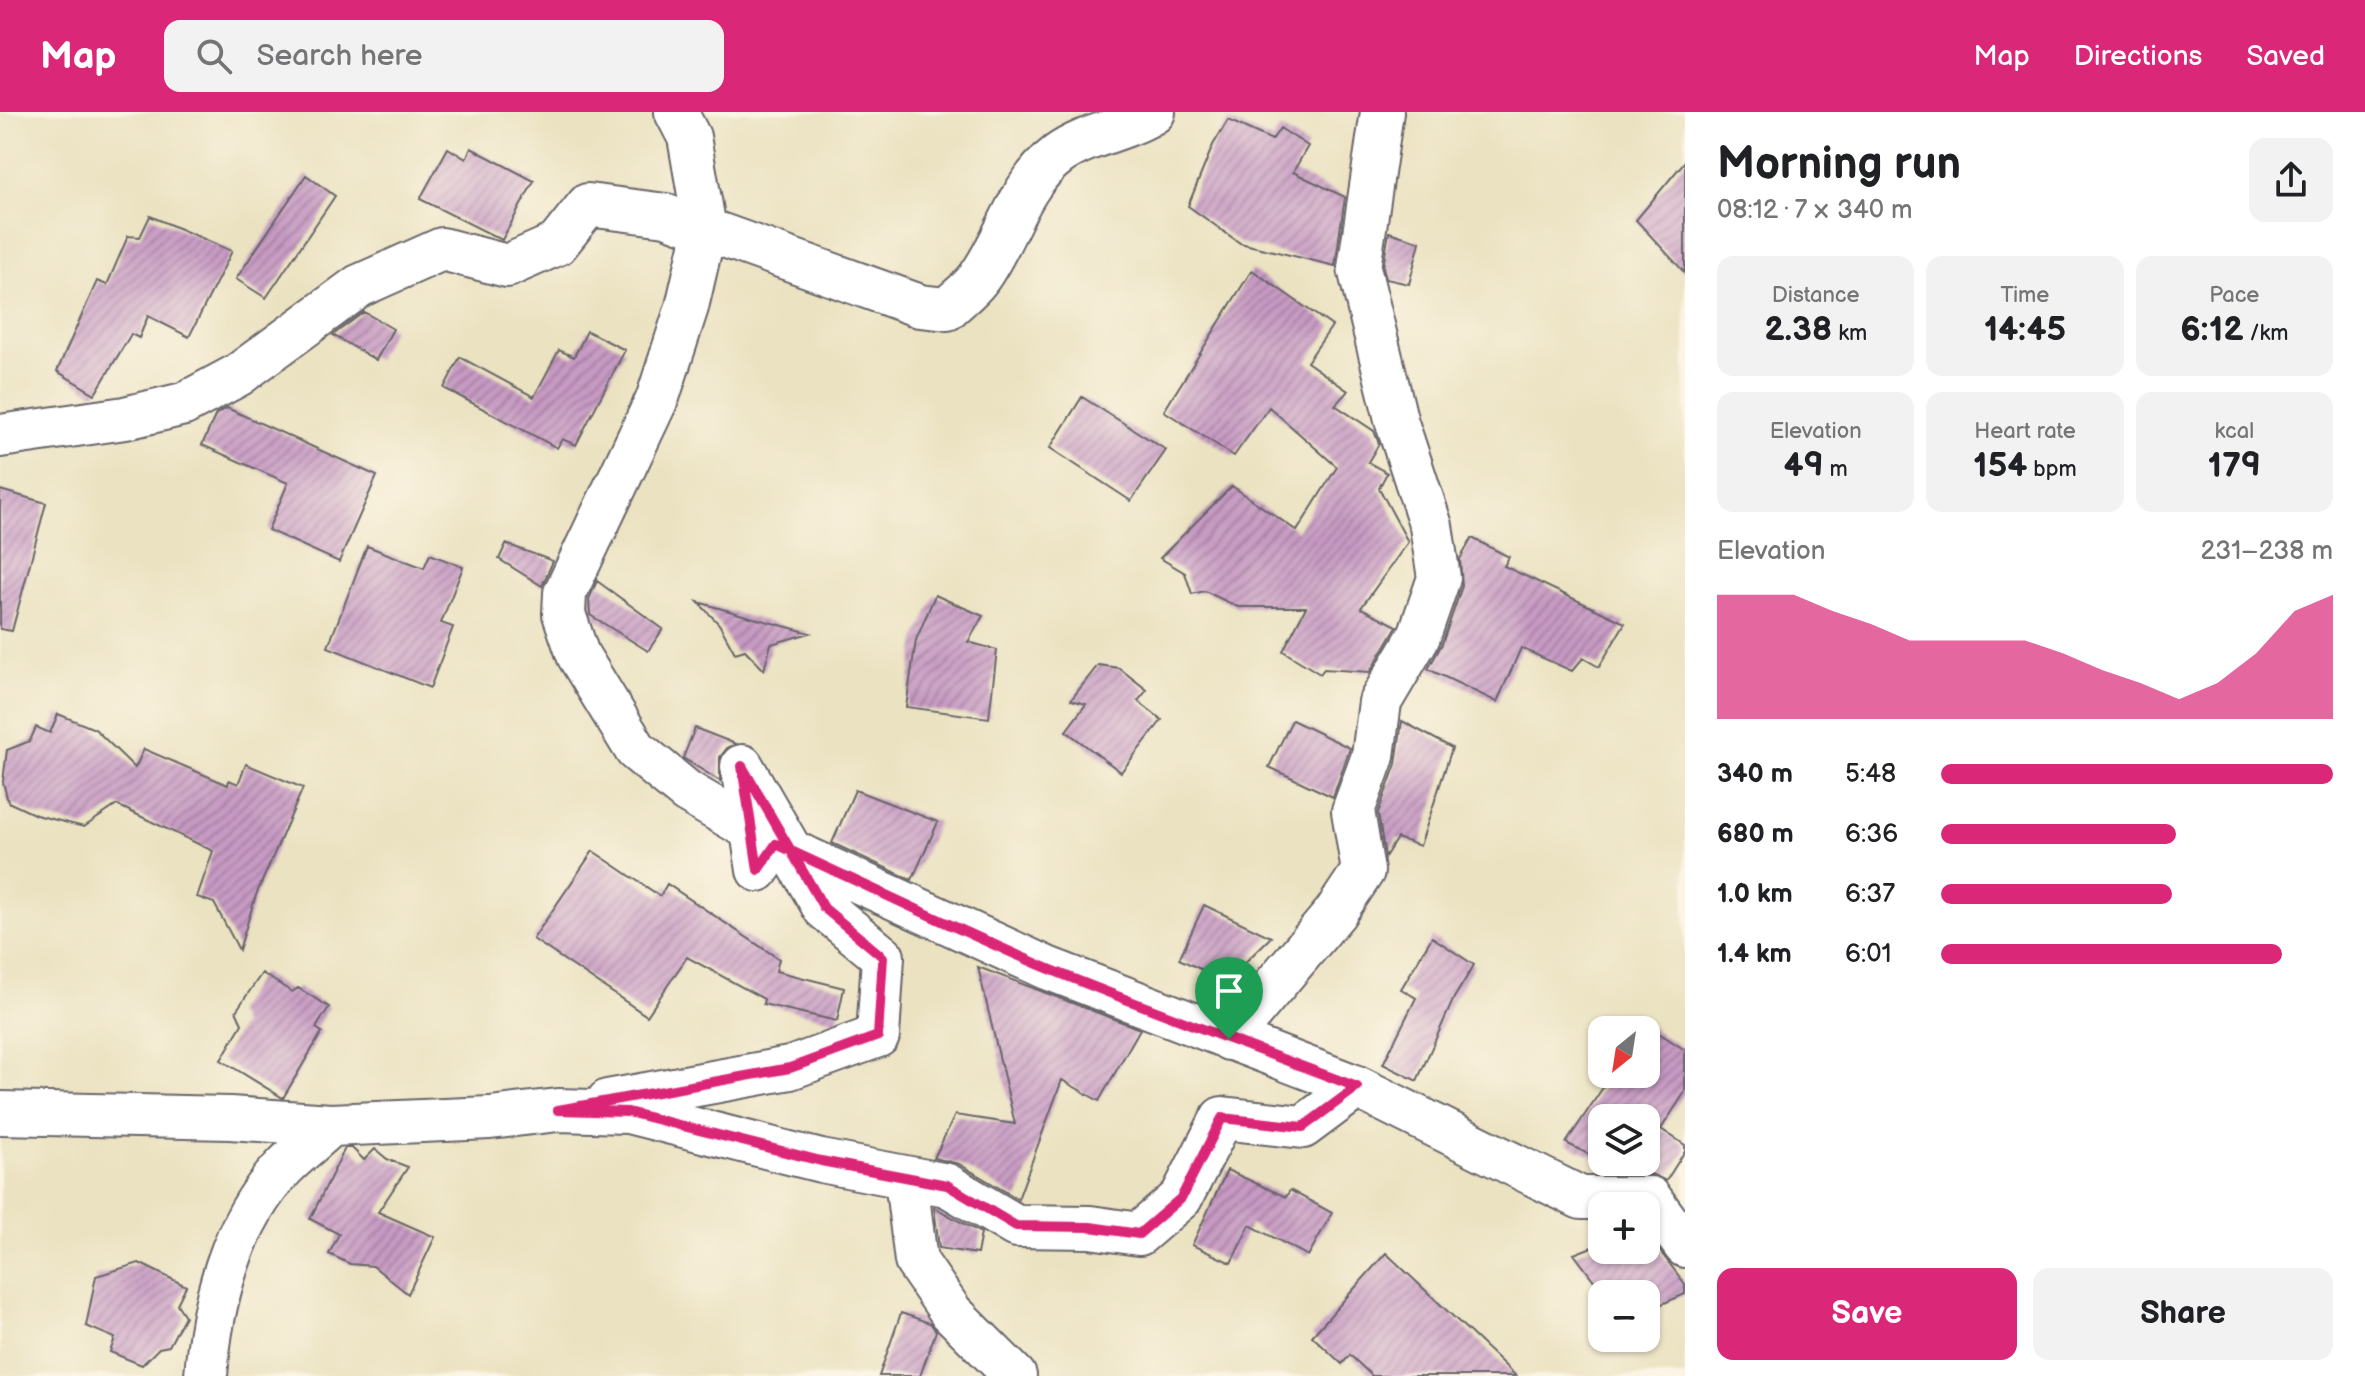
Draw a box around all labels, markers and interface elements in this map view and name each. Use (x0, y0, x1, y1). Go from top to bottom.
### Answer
search box (164, 20, 724, 92)
text: Map (40, 34, 116, 79)
icon: search (192, 34, 236, 78)
text: Search here (256, 38, 423, 74)
text: Map (1973, 40, 2030, 73)
text: Directions (2074, 40, 2202, 73)
text: Saved (2246, 40, 2325, 73)
text: Morning run (1717, 138, 1961, 191)
button: share (2249, 138, 2333, 222)
text: 08:12 · 7 × 340 m (1717, 195, 1913, 226)
text: Distance (1772, 282, 1860, 309)
text: Time (2001, 282, 2049, 309)
text: Pace (2209, 282, 2259, 309)
text: 2.38 (1764, 309, 1832, 350)
text: 14:45 (1984, 309, 2066, 350)
text: 6:12 (2180, 309, 2244, 350)
text: km (1832, 320, 1867, 347)
text: /km (2244, 320, 2288, 347)
text: Elevation (1770, 418, 1862, 445)
text: Heart rate (1974, 418, 2076, 445)
text: kcal (2215, 418, 2254, 445)
text: 49 (1784, 445, 1824, 486)
text: 154 (1973, 445, 2027, 486)
text: 179 (2208, 445, 2261, 486)
text: m (1824, 456, 1848, 483)
text: bpm (2027, 456, 2077, 483)
text: Elevation (1717, 536, 1825, 567)
text: 231–238 m (2201, 536, 2333, 567)
text: 340 m (1717, 759, 1793, 790)
text: 5:48 (1845, 759, 1896, 790)
text: 680 m (1717, 819, 1794, 850)
text: 6:36 (1845, 819, 1898, 850)
text: 1.0 km (1717, 879, 1793, 910)
text: 6:37 (1845, 879, 1895, 910)
text: 1.4 km (1717, 939, 1792, 970)
text: 6:01 (1845, 939, 1892, 970)
pin (1195, 957, 1263, 1039)
icon: arrive (1207, 969, 1251, 1013)
north arrow (1588, 1016, 1660, 1088)
map controls (1588, 1016, 1660, 1352)
button: layers (1588, 1104, 1660, 1176)
button: + (1588, 1192, 1660, 1264)
button: Save (1717, 1268, 2017, 1360)
button: Share (2033, 1268, 2333, 1360)
button: − (1588, 1280, 1660, 1352)

